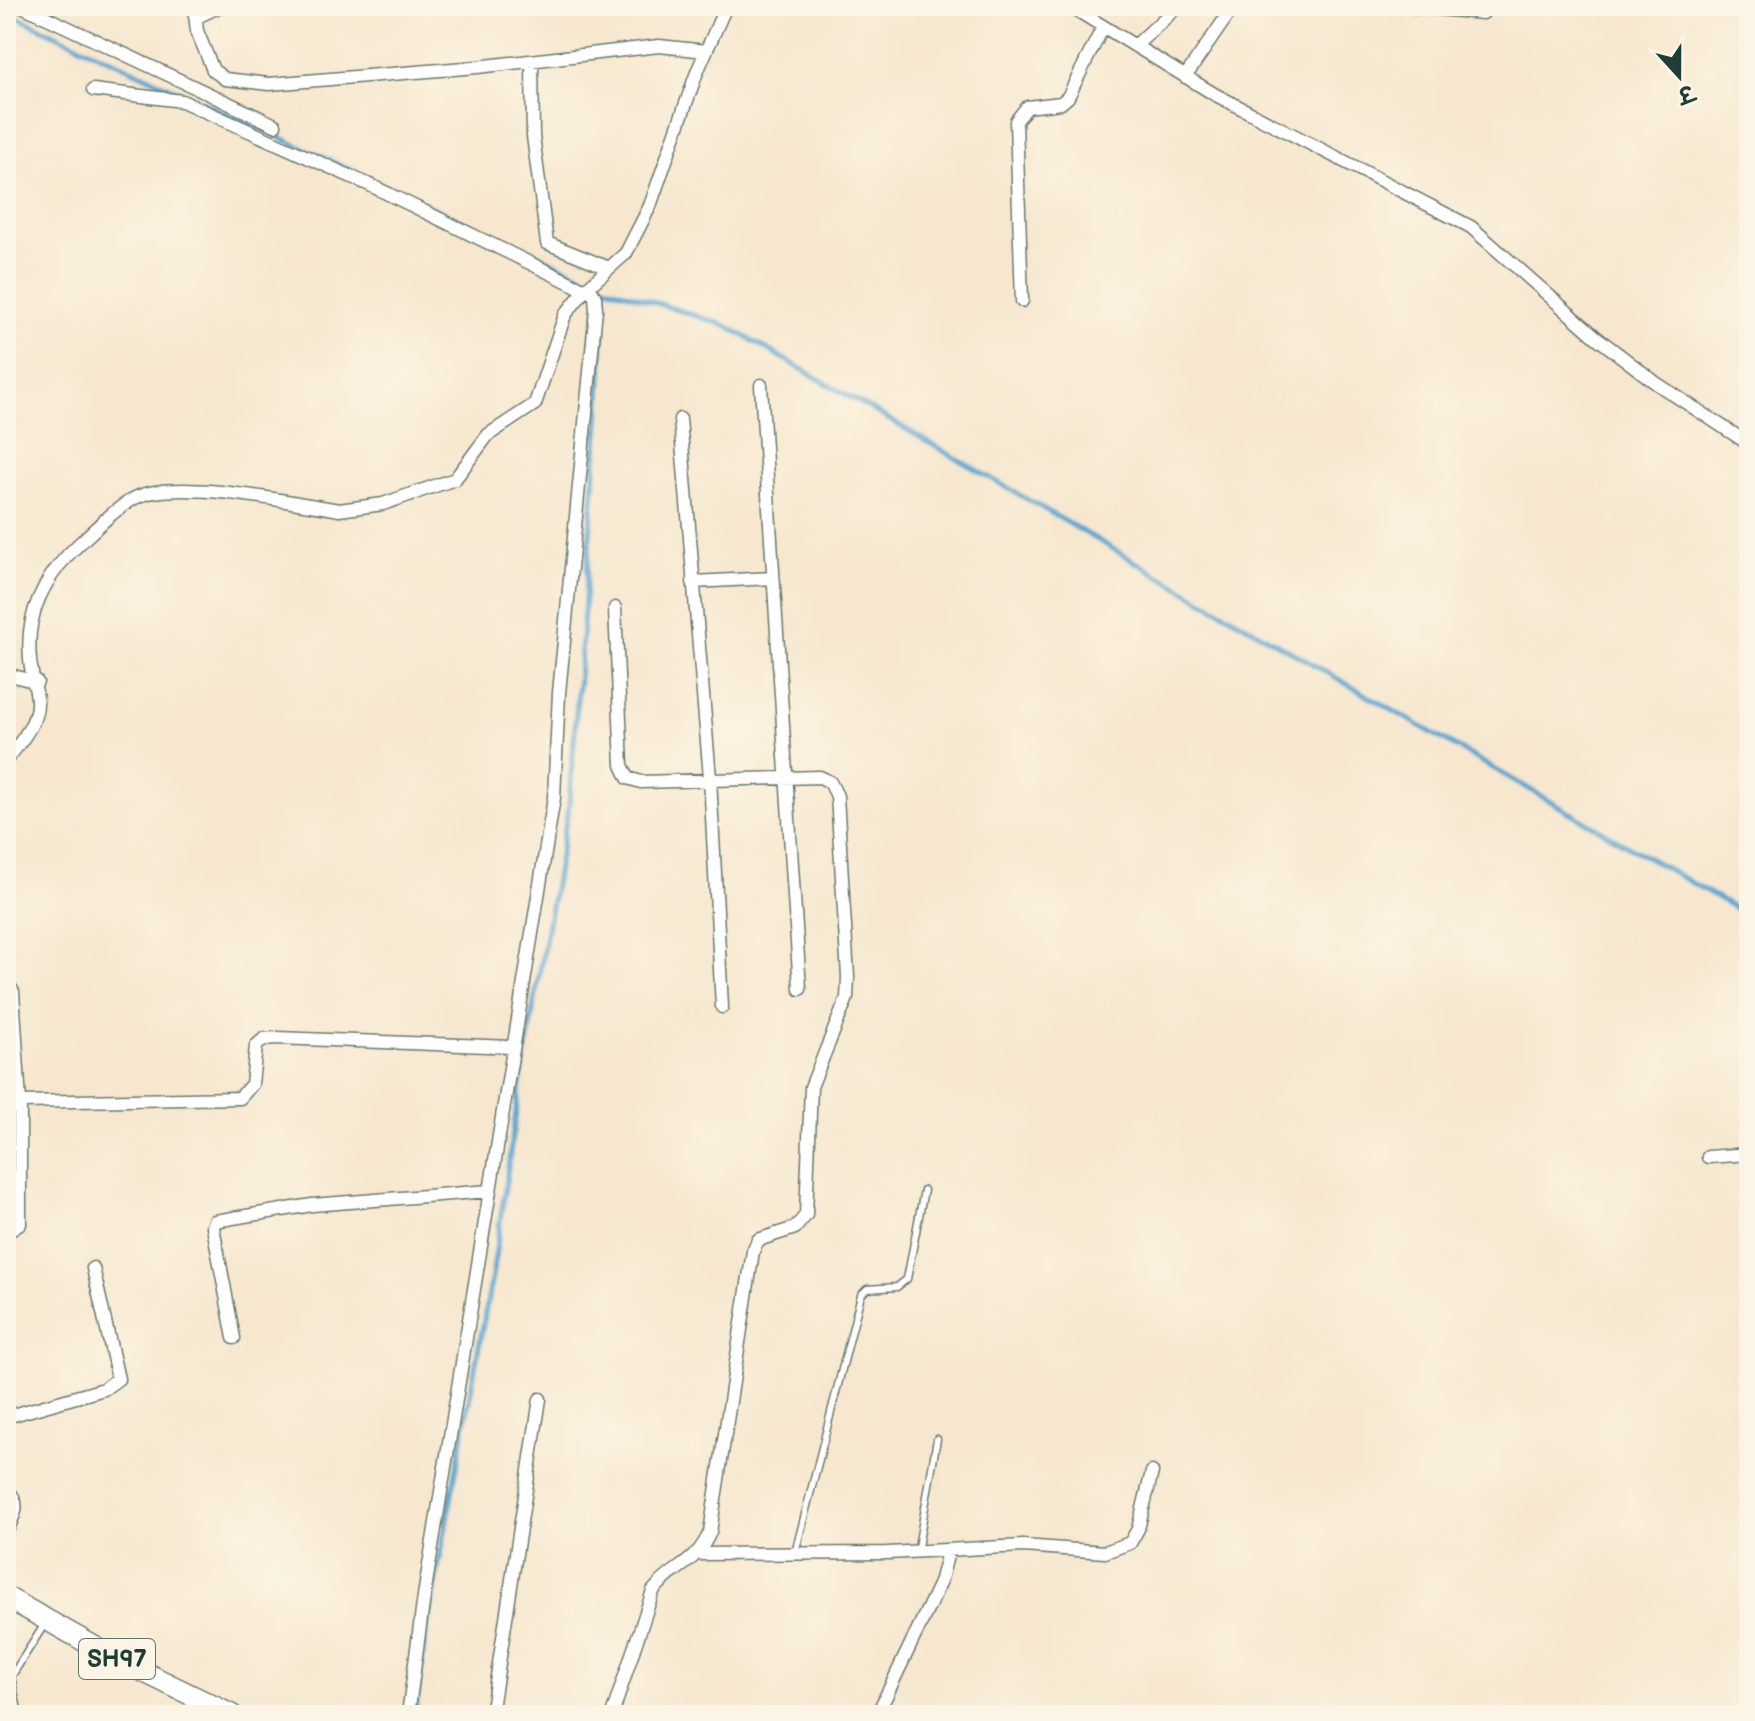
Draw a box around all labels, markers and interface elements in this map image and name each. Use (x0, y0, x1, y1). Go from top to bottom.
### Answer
north arrow (1639, 36, 1719, 116)
text: उ (1672, 77, 1699, 109)
road number: SH97 (79, 1639, 155, 1679)

